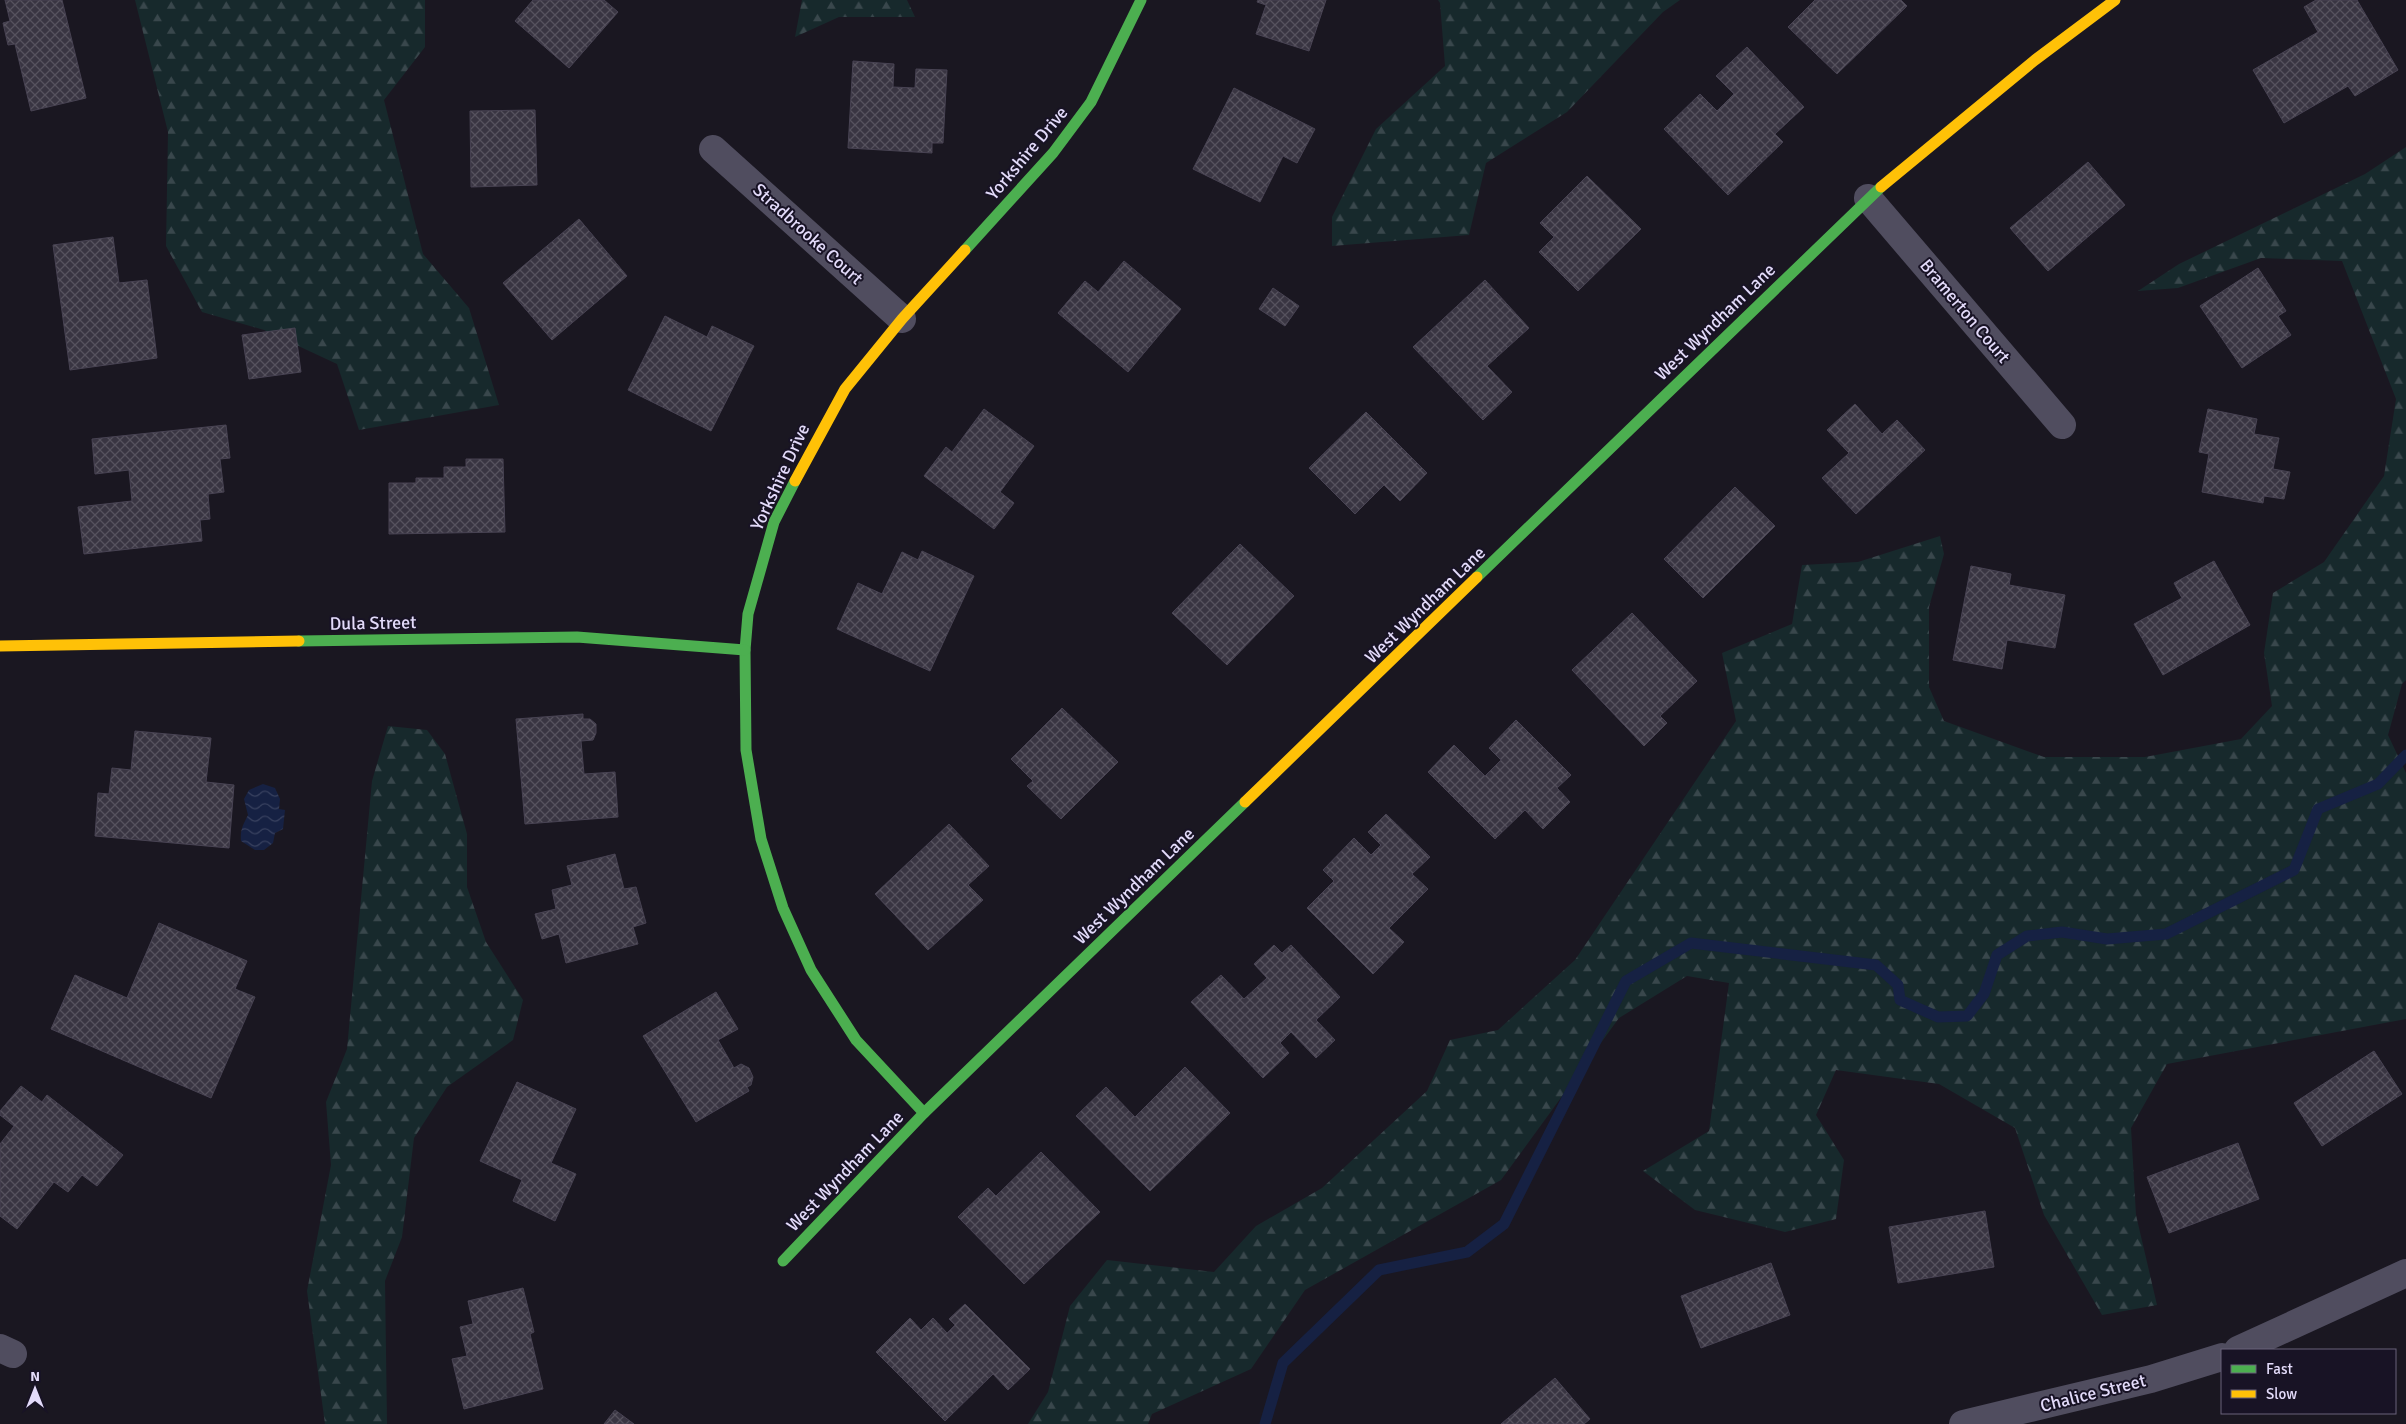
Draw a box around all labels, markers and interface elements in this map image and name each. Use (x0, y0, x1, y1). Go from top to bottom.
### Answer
street label: Yorkshire Drive (982, 102, 1072, 204)
street label: Stradbrooke Court (748, 179, 868, 289)
street label: Bramerton Court (1915, 254, 2015, 368)
street label: West Wyndham Lane (1650, 259, 1780, 385)
street label: Yorkshire Drive (746, 420, 814, 534)
street label: West Wyndham Lane (1360, 542, 1490, 668)
street label: Dula Street (329, 611, 417, 635)
street label: West Wyndham Lane (1069, 823, 1199, 949)
street label: West Wyndham Lane (782, 1106, 908, 1236)
legend (2221, 1349, 2396, 1414)
text: Fast (2266, 1360, 2293, 1378)
north arrow (10, 1364, 60, 1414)
text: N (30, 1368, 40, 1385)
street label: Chalice Street (2038, 1369, 2148, 1417)
text: Slow (2266, 1385, 2297, 1403)

